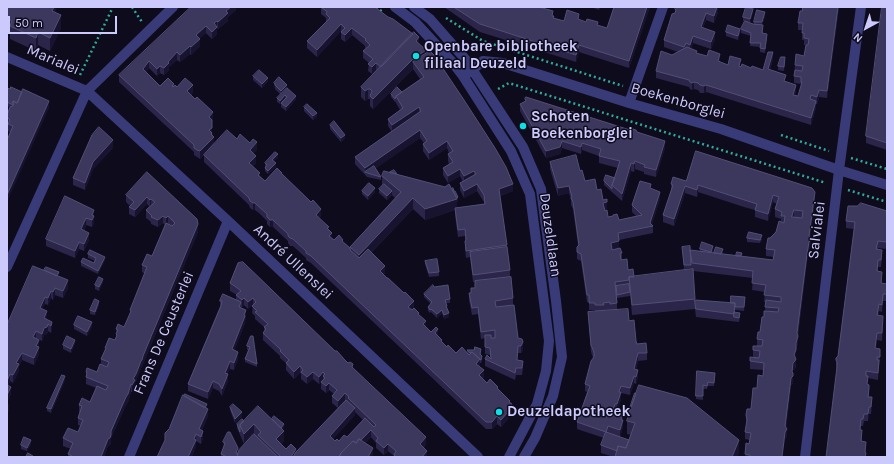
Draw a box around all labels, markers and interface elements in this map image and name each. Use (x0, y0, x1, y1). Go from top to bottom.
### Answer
scale bar (10, 8, 119, 34)
north arrow (846, 8, 886, 48)
text: 50 m (15, 16, 43, 30)
text: N (851, 30, 865, 45)
place label: Openbare bibliotheek filiaal Deuzeld (424, 38, 578, 73)
street label: Marialei (24, 41, 82, 79)
marker: Openbare bibliotheek filiaal Deuzeld (411, 51, 421, 61)
street label: Boekenborglei (629, 79, 727, 123)
place label: Schoten Boekenborglei (531, 108, 633, 143)
marker: Schoten Boekenborglei (518, 121, 528, 131)
street label: Deuzeldlaan (535, 192, 565, 278)
street label: Salvialei (805, 200, 829, 260)
street label: André Ullenslei (249, 220, 337, 304)
street label: Frans De Ceusterlei (130, 269, 198, 397)
place label: Deuzeldapotheek (507, 403, 630, 421)
marker: Deuzeldapotheek (494, 407, 504, 417)

